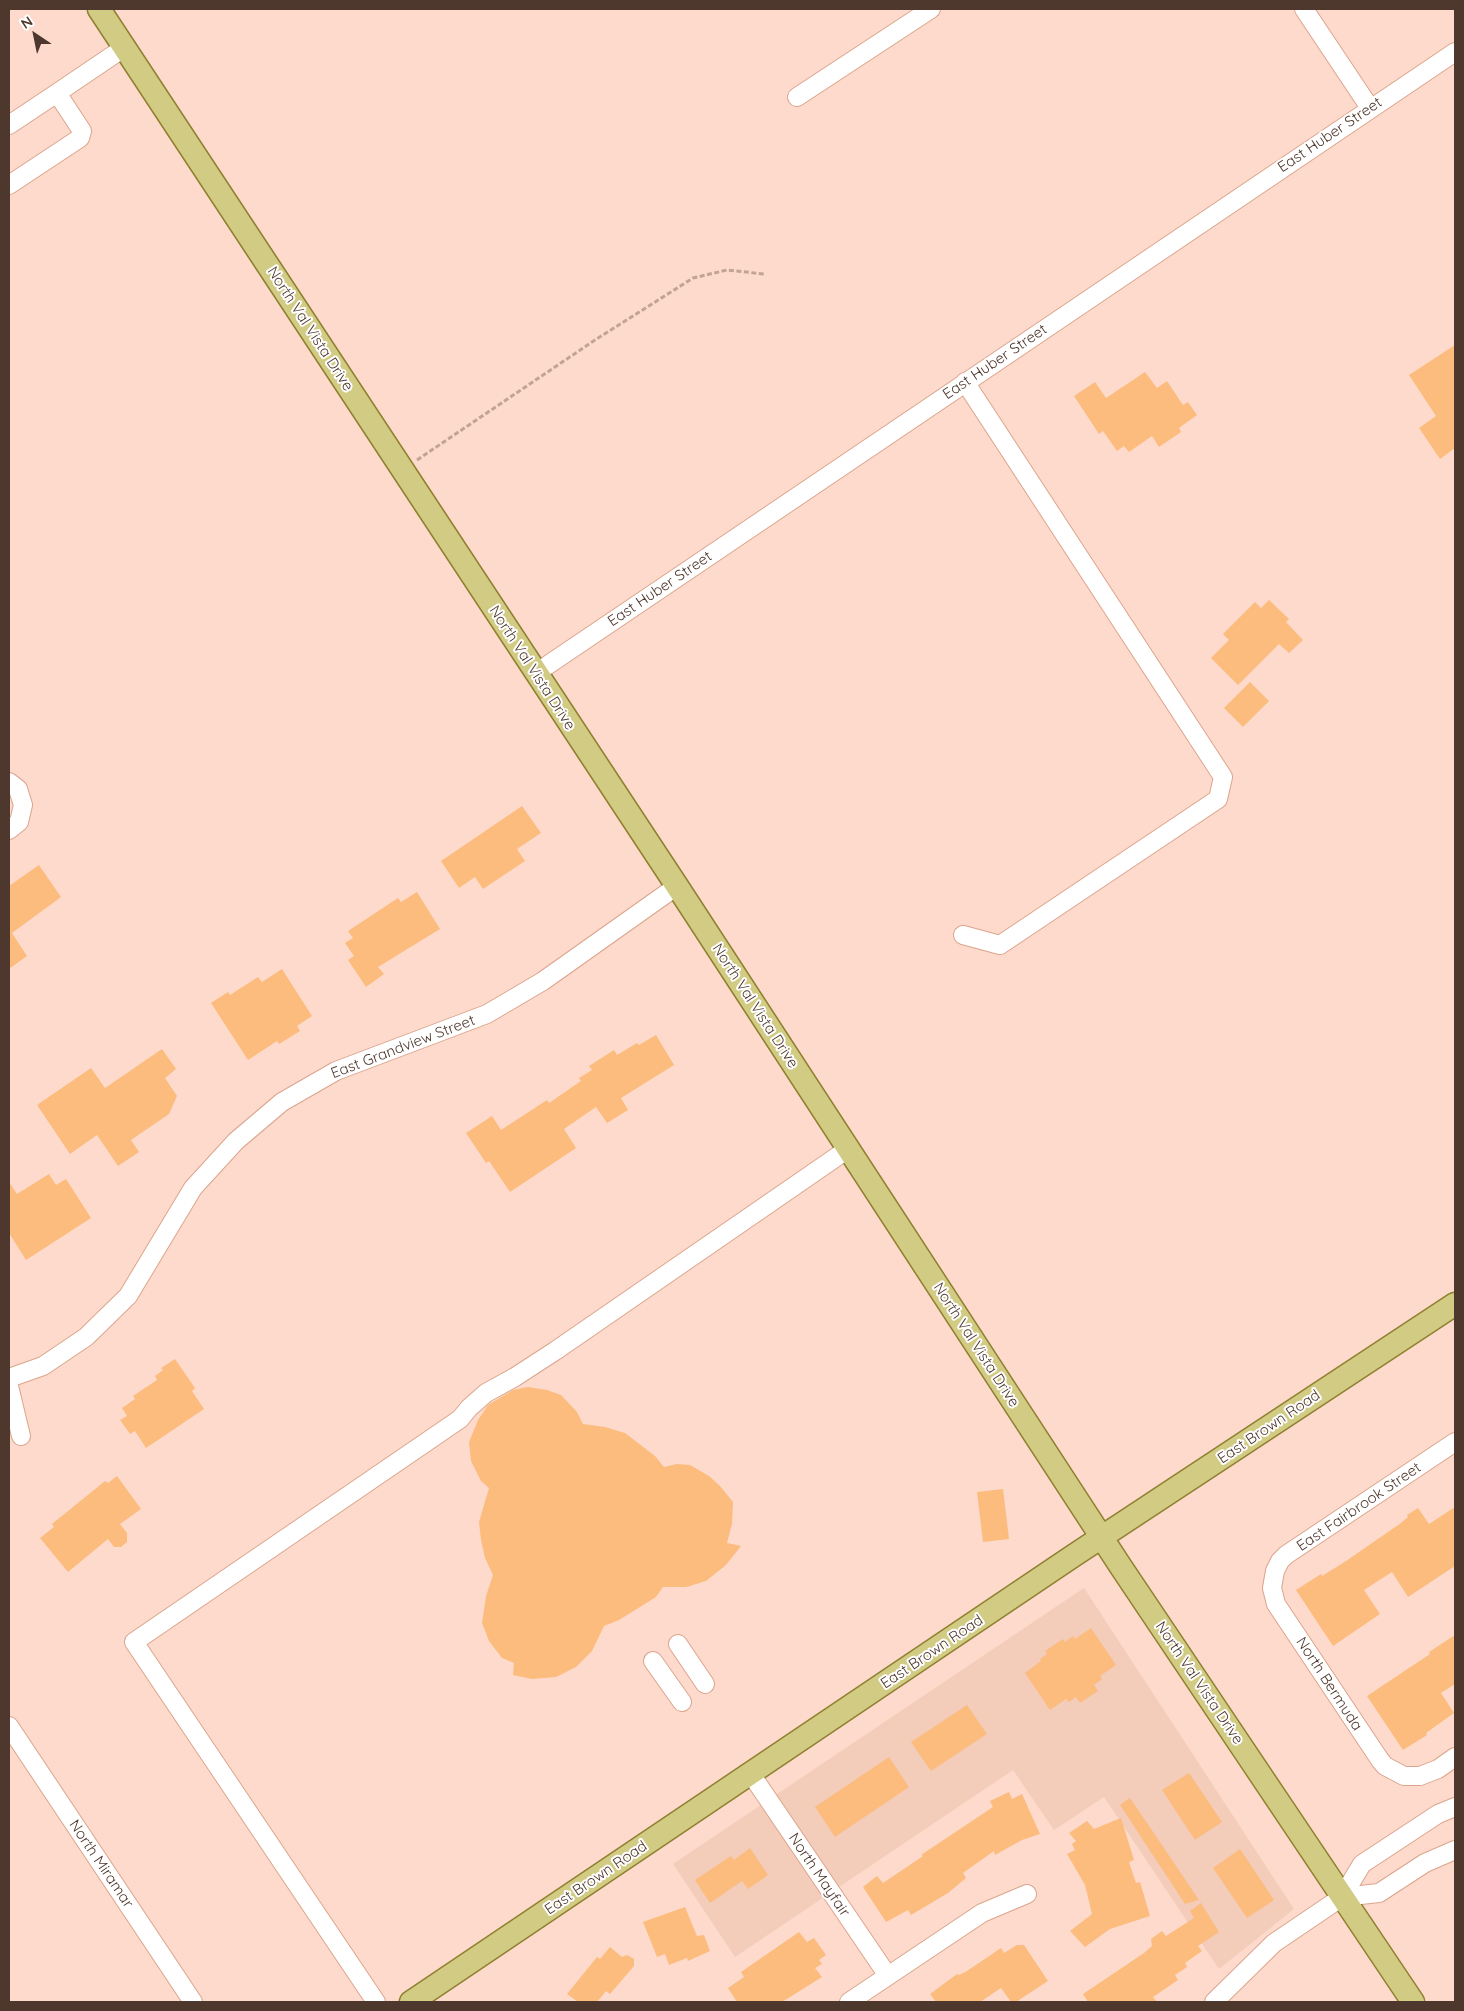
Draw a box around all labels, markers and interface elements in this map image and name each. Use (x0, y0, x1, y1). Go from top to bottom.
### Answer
north arrow (10, 10, 60, 60)
text: N (17, 12, 36, 33)
street label: East Huber Street (1275, 94, 1385, 176)
street label: North Val Vista Drive (263, 264, 357, 394)
street label: East Huber Street (940, 321, 1050, 403)
street label: East Huber Street (605, 548, 715, 630)
street label: North Val Vista Drive (485, 603, 579, 733)
street label: North Val Vista Drive (708, 941, 802, 1071)
street label: East Grandview Street (329, 1011, 477, 1083)
street label: North Val Vista Drive (929, 1280, 1023, 1410)
street label: East Brown Road (1214, 1386, 1324, 1468)
street label: East Fairbrook Street (1294, 1459, 1424, 1555)
street label: East Brown Road (877, 1611, 987, 1693)
street label: North Val Vista Drive (1151, 1618, 1247, 1748)
street label: North Bermuda (1292, 1634, 1366, 1734)
street label: North Miramar (65, 1817, 137, 1911)
street label: North Mayfair (784, 1830, 854, 1920)
street label: East Brown Road (541, 1837, 651, 1919)

